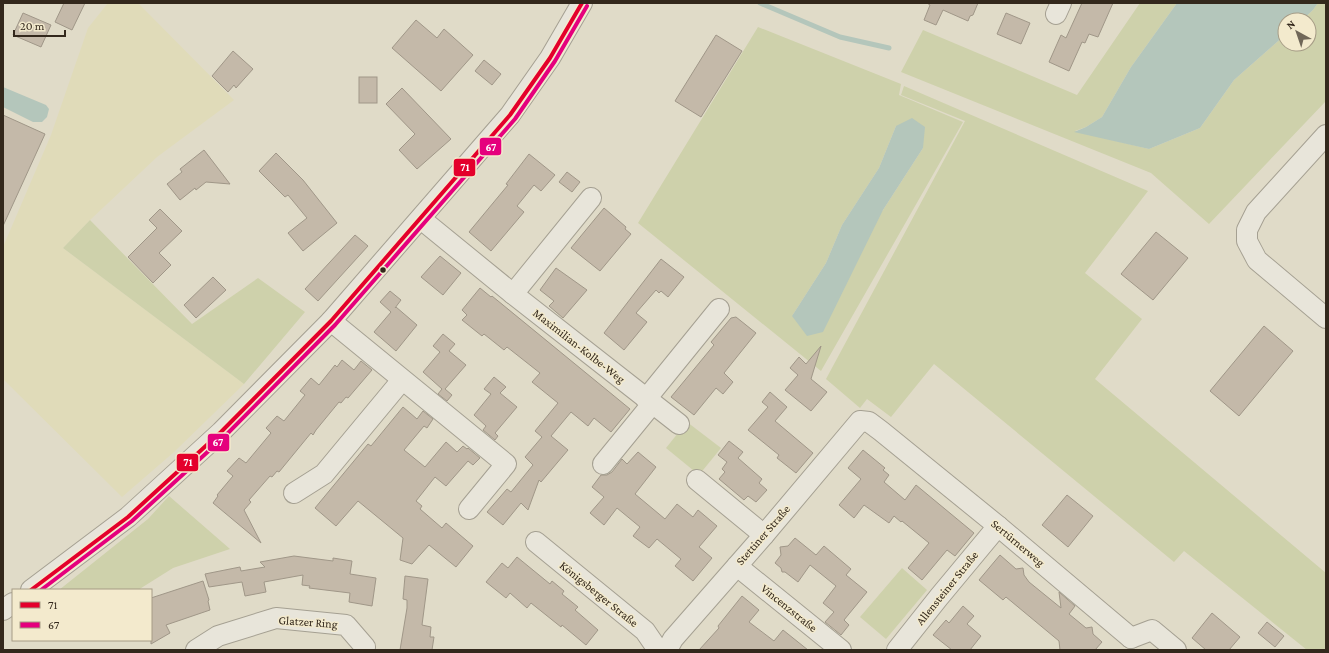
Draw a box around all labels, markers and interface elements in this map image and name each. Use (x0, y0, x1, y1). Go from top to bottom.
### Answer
scale bar (14, 12, 65, 38)
north arrow (1277, 12, 1317, 52)
text: N (1284, 17, 1298, 31)
text: 20 m (20, 19, 45, 33)
line badge: 67 (479, 137, 502, 156)
text: 67 (486, 141, 496, 153)
line badge: 71 (453, 158, 476, 177)
text: 71 (460, 161, 470, 173)
unlabelled marker (378, 265, 388, 275)
street label: Maximilian-Kolbe-Weg (530, 306, 628, 386)
line badge: 67 (207, 433, 230, 452)
text: 67 (213, 436, 223, 448)
line badge: 71 (176, 453, 199, 472)
text: 71 (183, 456, 193, 468)
street label: Stettiner Straße (733, 502, 793, 568)
street label: Sertürnerweg (988, 517, 1048, 570)
street label: Allensteiner Straße (913, 548, 981, 628)
street label: Königsberger Straße (557, 558, 641, 630)
street label: Vincenzstraße (758, 581, 820, 635)
legend (12, 589, 152, 641)
text: 71 (48, 598, 58, 612)
street label: Glatzer Ring (278, 613, 338, 631)
text: 67 (48, 618, 60, 632)

